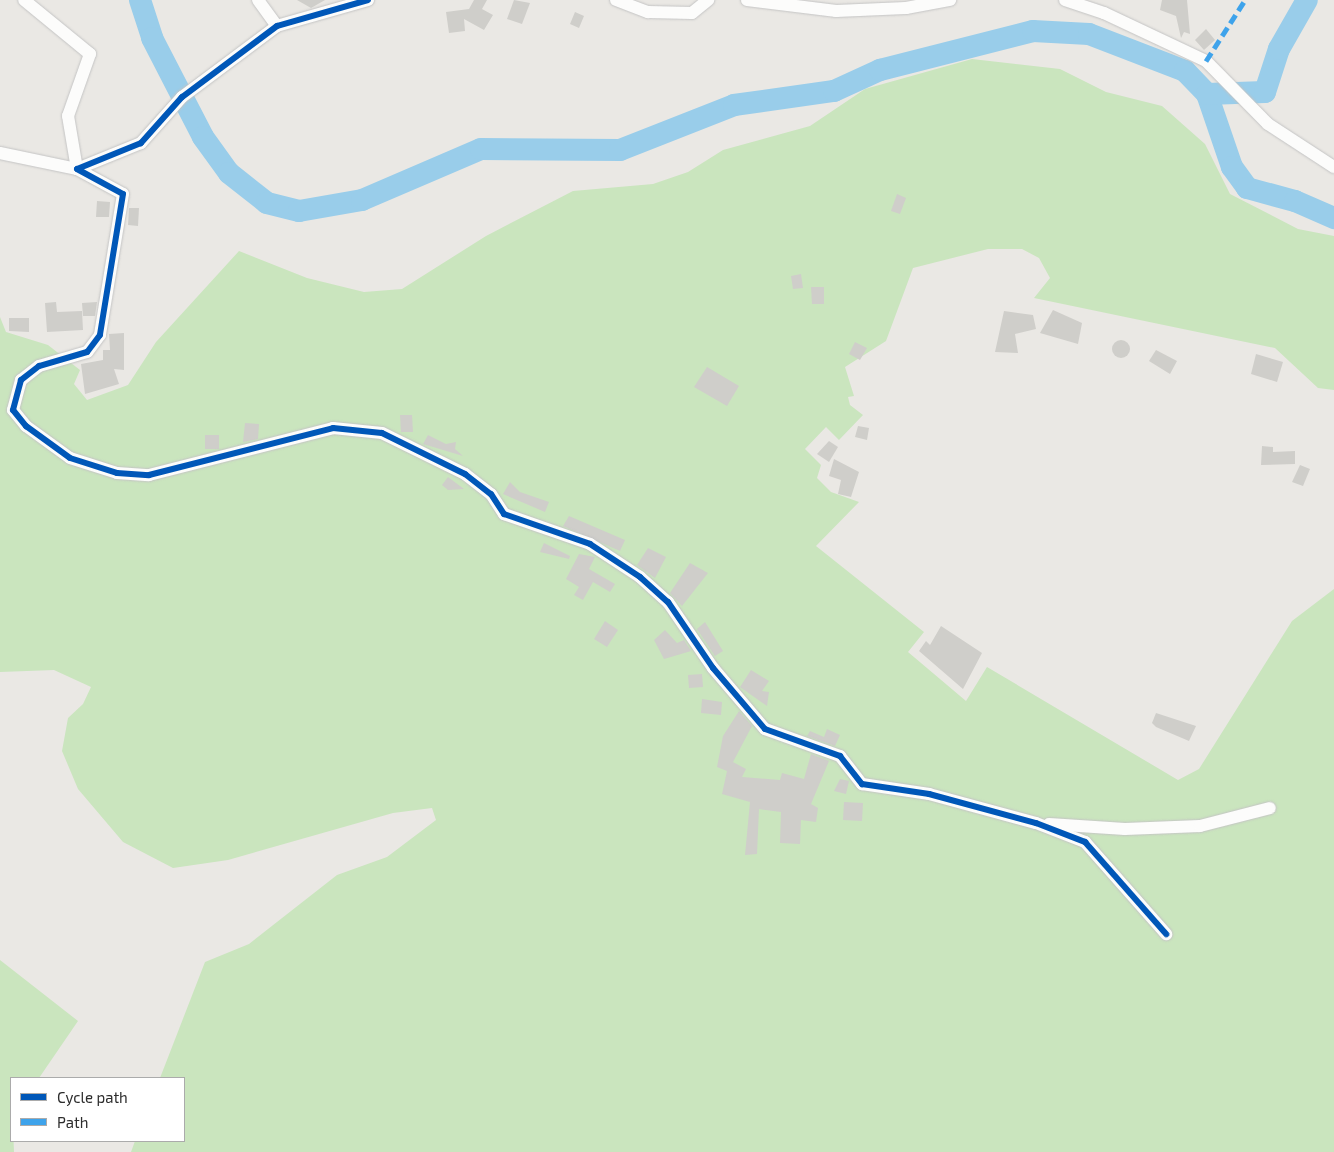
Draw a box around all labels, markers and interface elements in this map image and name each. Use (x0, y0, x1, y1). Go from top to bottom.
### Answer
legend (10, 1077, 185, 1142)
text: Cycle path (57, 1088, 128, 1106)
text: Path (57, 1113, 88, 1131)

